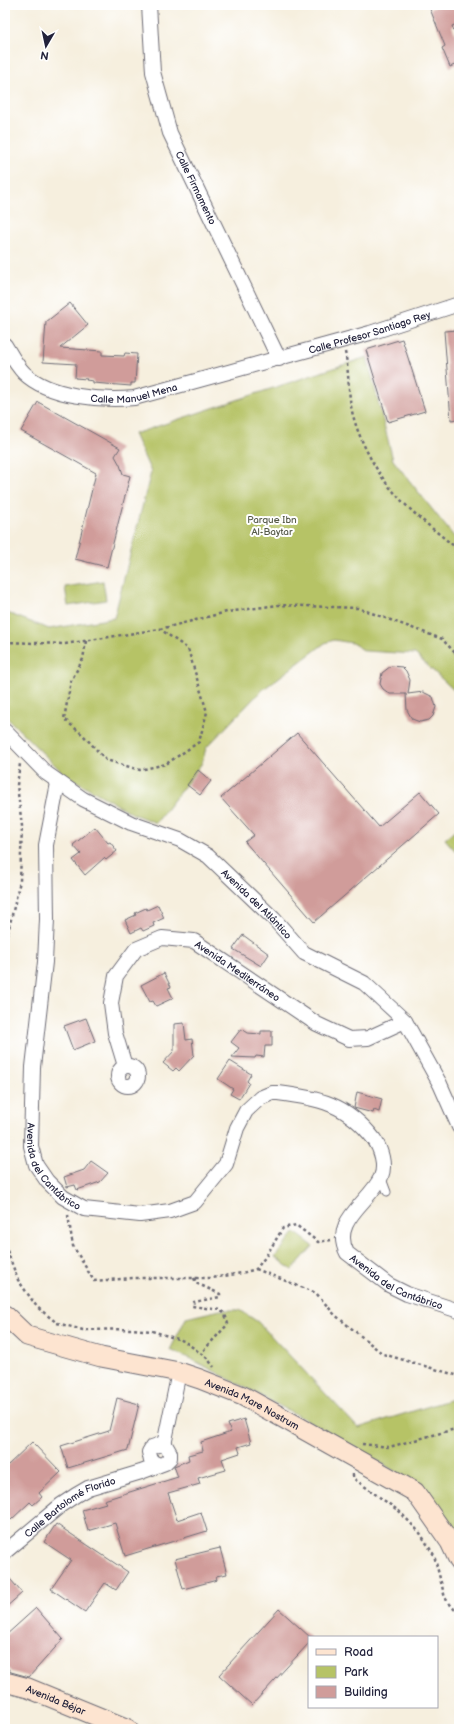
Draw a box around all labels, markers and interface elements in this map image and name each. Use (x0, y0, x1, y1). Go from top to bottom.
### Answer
north arrow (26, 26, 66, 66)
text: N (39, 48, 50, 62)
street label: Calle Firmamento (173, 149, 218, 227)
street label: Calle Profesor Santiago Rey (307, 309, 433, 357)
street label: Calle Manuel Mena (90, 381, 179, 406)
park label: Parque Ibn Al-Baytar (247, 514, 297, 538)
street label: Avenida del Atlántico (218, 867, 294, 942)
street label: Avenida Mediterráneo (192, 938, 282, 1004)
street label: Avenida del Cantábrico (24, 1123, 83, 1213)
street label: Avenida del Cantábrico (347, 1252, 444, 1312)
street label: Avenida Mare Nostrum (203, 1377, 301, 1433)
street label: Calle Bartolomé Florido (22, 1475, 117, 1540)
legend (308, 1636, 438, 1708)
text: Road (344, 1645, 373, 1660)
text: Park (344, 1665, 368, 1680)
street label: Avenida Béjar (24, 1683, 87, 1718)
text: Building (344, 1685, 388, 1700)

